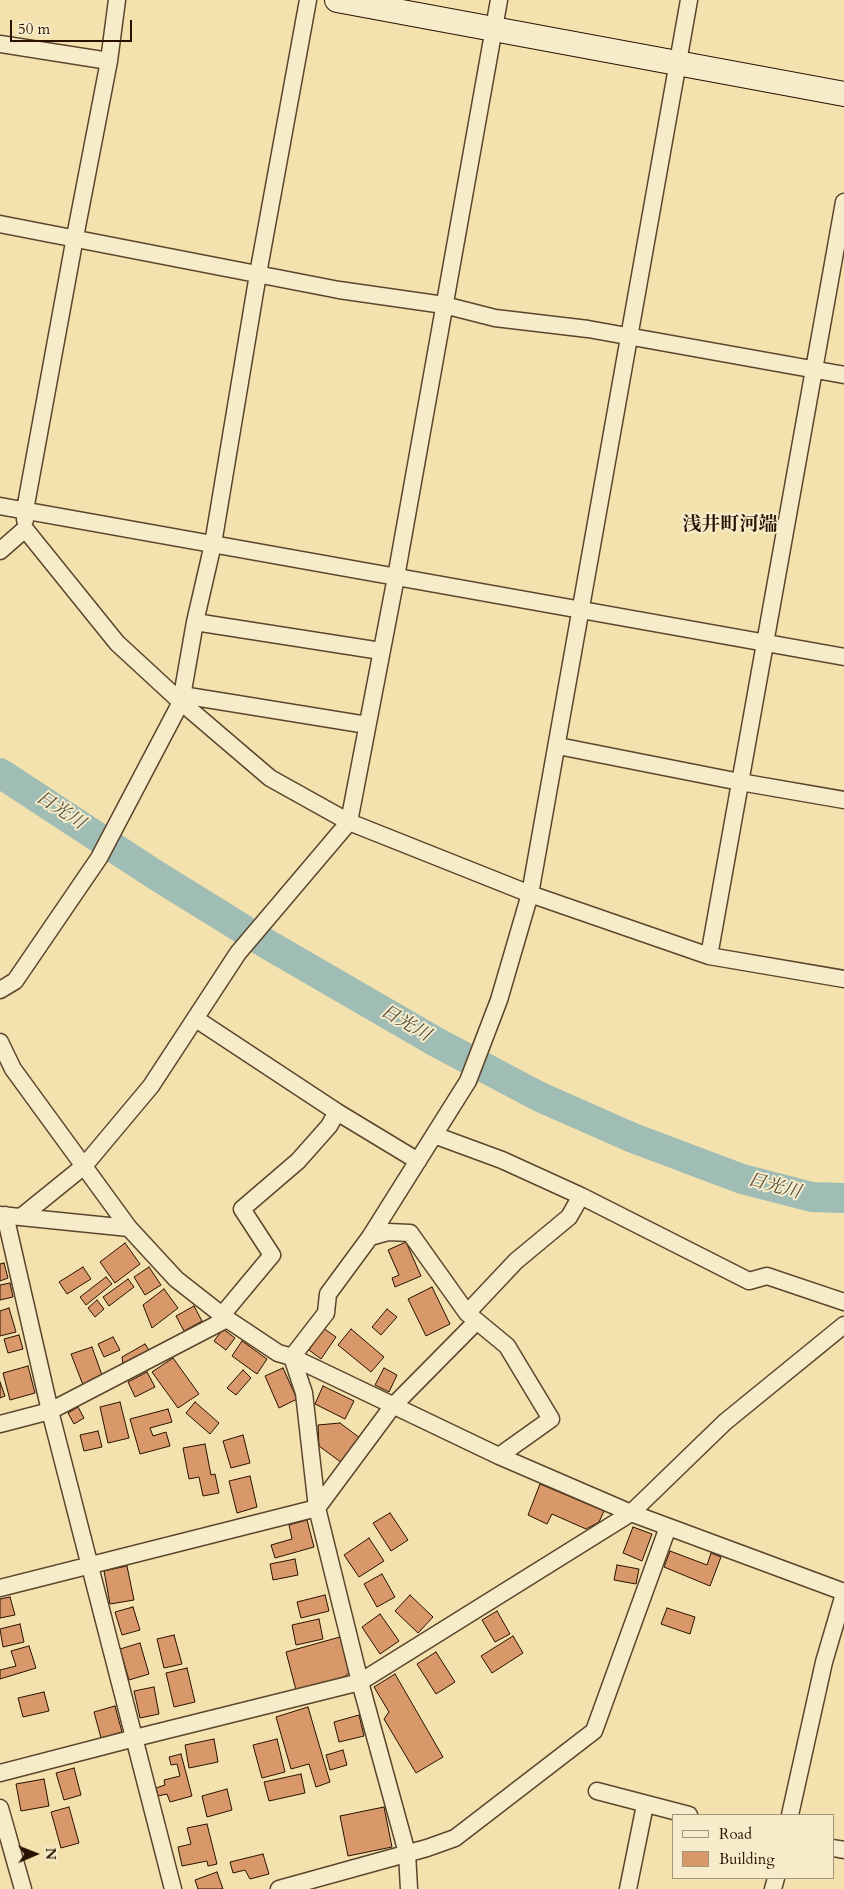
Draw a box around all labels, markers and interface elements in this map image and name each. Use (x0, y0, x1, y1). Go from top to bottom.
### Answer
scale bar (12, 10, 135, 42)
text: 50 m (18, 19, 50, 39)
district label: 浅井町河端 (683, 515, 777, 537)
water label: 日光川 (31, 787, 89, 835)
water label: 日光川 (376, 1001, 434, 1047)
water label: 日光川 (745, 1170, 803, 1204)
legend (672, 1814, 834, 1879)
text: Road (719, 1824, 752, 1844)
north arrow (10, 1829, 60, 1879)
text: N (41, 1847, 60, 1860)
text: Building (719, 1849, 775, 1869)

